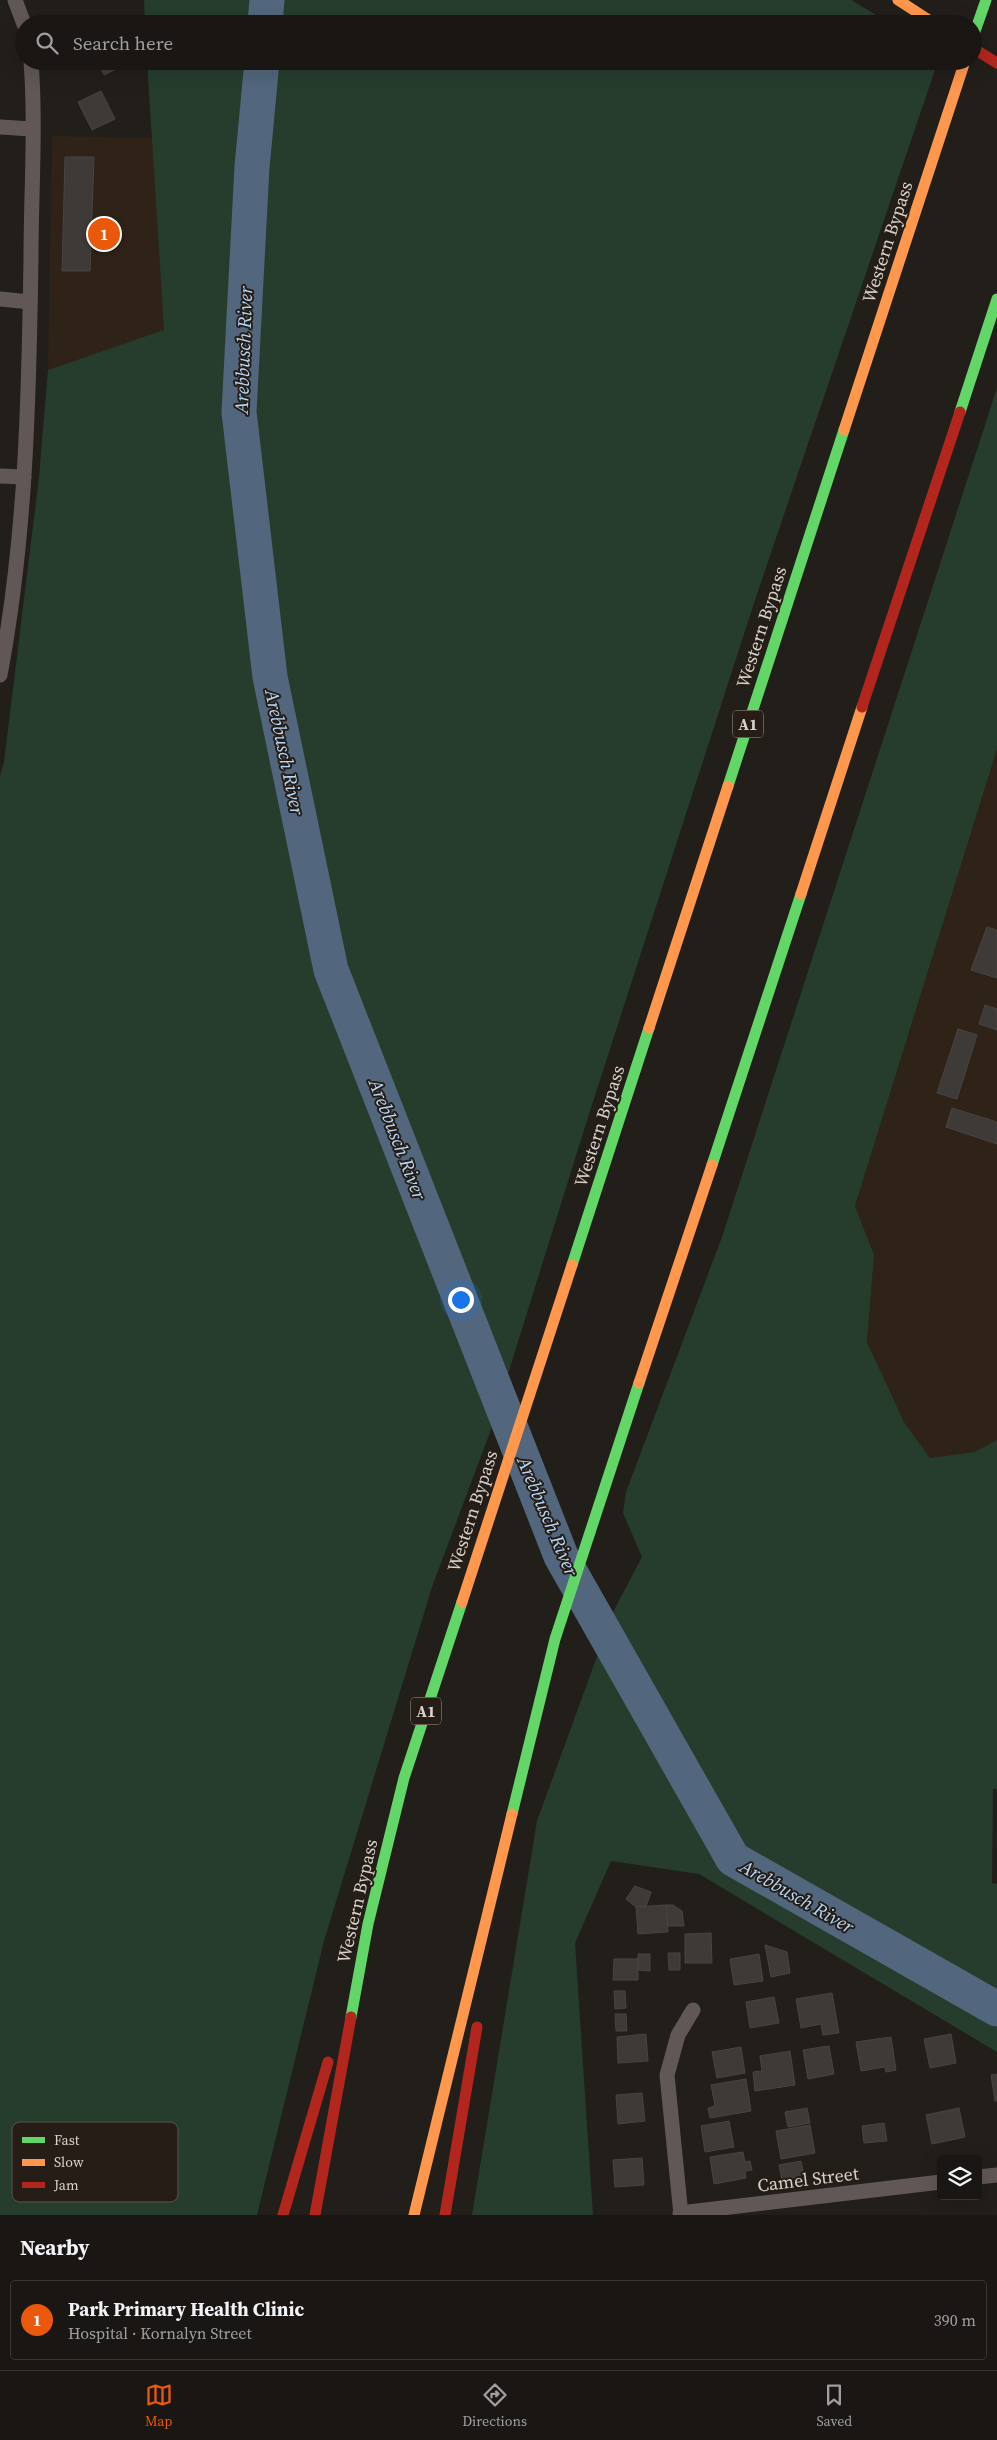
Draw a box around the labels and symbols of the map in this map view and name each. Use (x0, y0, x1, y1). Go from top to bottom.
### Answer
street label: Western Bypass (856, 178, 918, 306)
pin: 1 (88, 215, 120, 253)
water label: Arebbusch River (228, 284, 258, 415)
street label: Western Bypass (730, 563, 792, 691)
water label: Arebbusch River (259, 686, 311, 818)
road number: A1 (733, 711, 763, 738)
street label: Western Bypass (568, 1062, 630, 1190)
water label: Arebbusch River (363, 1074, 433, 1205)
your location (448, 1287, 474, 1313)
street label: Western Bypass (441, 1447, 503, 1575)
water label: Arebbusch River (511, 1451, 585, 1581)
road number: A1 (411, 1698, 441, 1724)
street label: Western Bypass (331, 1836, 383, 1965)
water label: Arebbusch River (734, 1852, 860, 1940)
legend (12, 2122, 178, 2202)
text: Fast (54, 2130, 80, 2150)
text: Slow (54, 2152, 84, 2172)
street label: Camel Street (756, 2160, 860, 2198)
text: Jam (53, 2175, 79, 2195)

